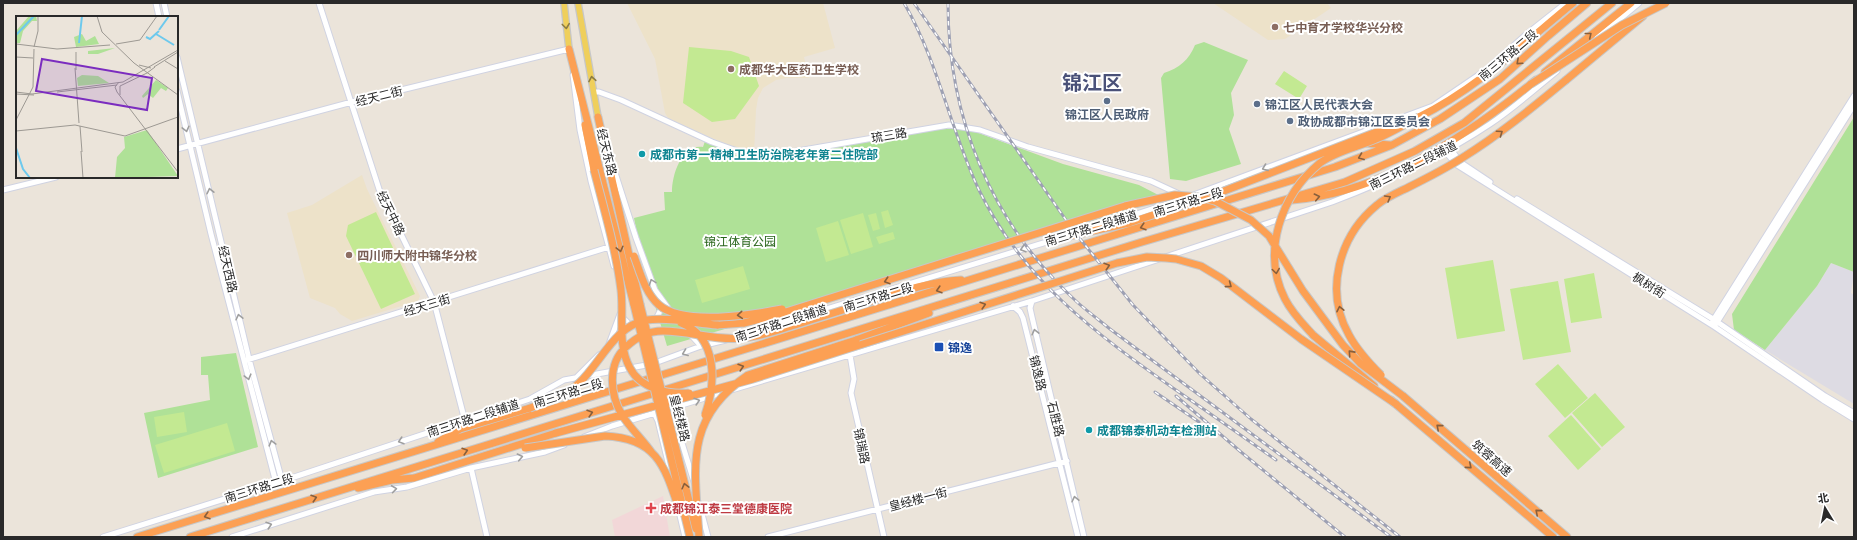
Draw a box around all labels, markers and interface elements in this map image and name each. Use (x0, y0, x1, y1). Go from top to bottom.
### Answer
inset map (16, 16, 178, 178)
place label: 七中育才学校华兴分校 (1283, 20, 1403, 35)
marker: 七中育才学校华兴分校 (1270, 22, 1280, 32)
one-way arrow (562, 23, 571, 29)
street label: 南三环路二段 (1476, 26, 1540, 84)
one-way arrow (1585, 33, 1592, 40)
one-way arrow (1516, 57, 1524, 64)
place label: 成都华大医药卫生学校 (739, 62, 859, 77)
marker: 成都华大医药卫生学校 (726, 64, 736, 74)
district label: 锦江区 (1062, 70, 1122, 96)
one-way arrow (588, 76, 596, 82)
street label: 经天二街 (354, 83, 404, 109)
marker: 锦江区人民政府 (1102, 96, 1112, 106)
place label: 锦江区人民代表大会 (1265, 97, 1373, 112)
marker: 锦江区人民代表大会 (1252, 99, 1262, 109)
place label: 锦江区人民政府 (1065, 107, 1149, 122)
place label: 政协成都市锦江区委员会 (1298, 114, 1430, 129)
marker: 政协成都市锦江区委员会 (1285, 116, 1295, 126)
street label: 琉三路 (870, 124, 908, 146)
one-way arrow (182, 126, 190, 132)
street label: 经天东路 (594, 127, 620, 177)
one-way arrow (1496, 130, 1503, 138)
street label: 南三环路二段辅道 (1367, 137, 1459, 193)
place label: 成都市第一精神卫生防治院老年第二住院部 (650, 147, 878, 162)
marker: 成都市第一精神卫生防治院老年第二住院部 (637, 149, 647, 159)
one-way arrow (1357, 153, 1364, 161)
one-way arrow (1262, 163, 1269, 171)
street label: 南三环路二段 (1151, 184, 1225, 220)
one-way arrow (206, 187, 214, 194)
street label: 经天中路 (374, 188, 408, 238)
one-way arrow (1314, 194, 1320, 202)
one-way arrow (1384, 196, 1391, 203)
street label: 南三环路二段辅道 (1043, 207, 1139, 249)
one-way arrow (1140, 222, 1147, 231)
park label: 锦江体育公园 (704, 234, 776, 249)
street label: 经天西路 (215, 244, 241, 294)
one-way arrow (1020, 244, 1027, 253)
one-way arrow (615, 245, 624, 252)
place label: 四川师大附中锦华分校 (357, 248, 477, 263)
marker: 四川师大附中锦华分校 (344, 250, 354, 260)
one-way arrow (1104, 262, 1111, 271)
one-way arrow (1271, 268, 1280, 274)
street label: 枫树街 (1630, 269, 1668, 301)
one-way arrow (883, 276, 890, 284)
one-way arrow (649, 279, 657, 286)
street label: 南三环路二段 (841, 279, 915, 315)
one-way arrow (1225, 280, 1232, 287)
one-way arrow (936, 285, 943, 294)
street label: 经天三街 (402, 291, 452, 319)
street label: 南三环路二段辅道 (733, 301, 829, 345)
one-way arrow (980, 301, 987, 310)
one-way arrow (1336, 306, 1344, 312)
one-way arrow (737, 310, 743, 319)
one-way arrow (236, 314, 244, 320)
one-way arrow (1032, 329, 1040, 335)
place label: 锦逸 (948, 340, 972, 355)
marker: 锦逸 (933, 341, 945, 353)
one-way arrow (681, 348, 688, 356)
one-way arrow (1348, 350, 1356, 358)
street label: 锦逸路 (1026, 354, 1050, 392)
one-way arrow (737, 363, 744, 372)
one-way arrow (243, 373, 252, 380)
street label: 南三环路二段 (531, 375, 605, 411)
street label: 皇经楼路 (667, 393, 693, 443)
street label: 南三环路二段辅道 (425, 396, 521, 440)
one-way arrow (693, 397, 700, 405)
street label: 石胜路 (1044, 400, 1068, 438)
one-way arrow (586, 409, 593, 418)
place label: 成都锦泰机动车检测站 (1097, 423, 1217, 438)
marker: 成都锦泰机动车检测站 (1084, 425, 1094, 435)
one-way arrow (1436, 425, 1444, 432)
street label: 锦瑞路 (851, 427, 873, 465)
one-way arrow (398, 436, 405, 445)
street label: 筑蓉高速 (1469, 437, 1515, 479)
one-way arrow (268, 440, 277, 447)
one-way arrow (462, 447, 469, 456)
one-way arrow (517, 454, 523, 462)
one-way arrow (1464, 461, 1472, 468)
street label: 南三环路二段 (222, 470, 296, 506)
one-way arrow (681, 482, 690, 489)
street label: 皇经楼一街 (887, 484, 949, 514)
one-way arrow (391, 485, 397, 494)
north arrow (1805, 488, 1845, 528)
text: 北 (1817, 490, 1830, 506)
one-way arrow (311, 494, 318, 503)
one-way arrow (1072, 496, 1080, 502)
place label: 成都锦江泰三堂德康医院 (660, 501, 792, 516)
marker: 成都锦江泰三堂德康医院 (645, 502, 657, 514)
one-way arrow (1535, 509, 1543, 516)
one-way arrow (203, 511, 210, 520)
one-way arrow (265, 521, 272, 530)

